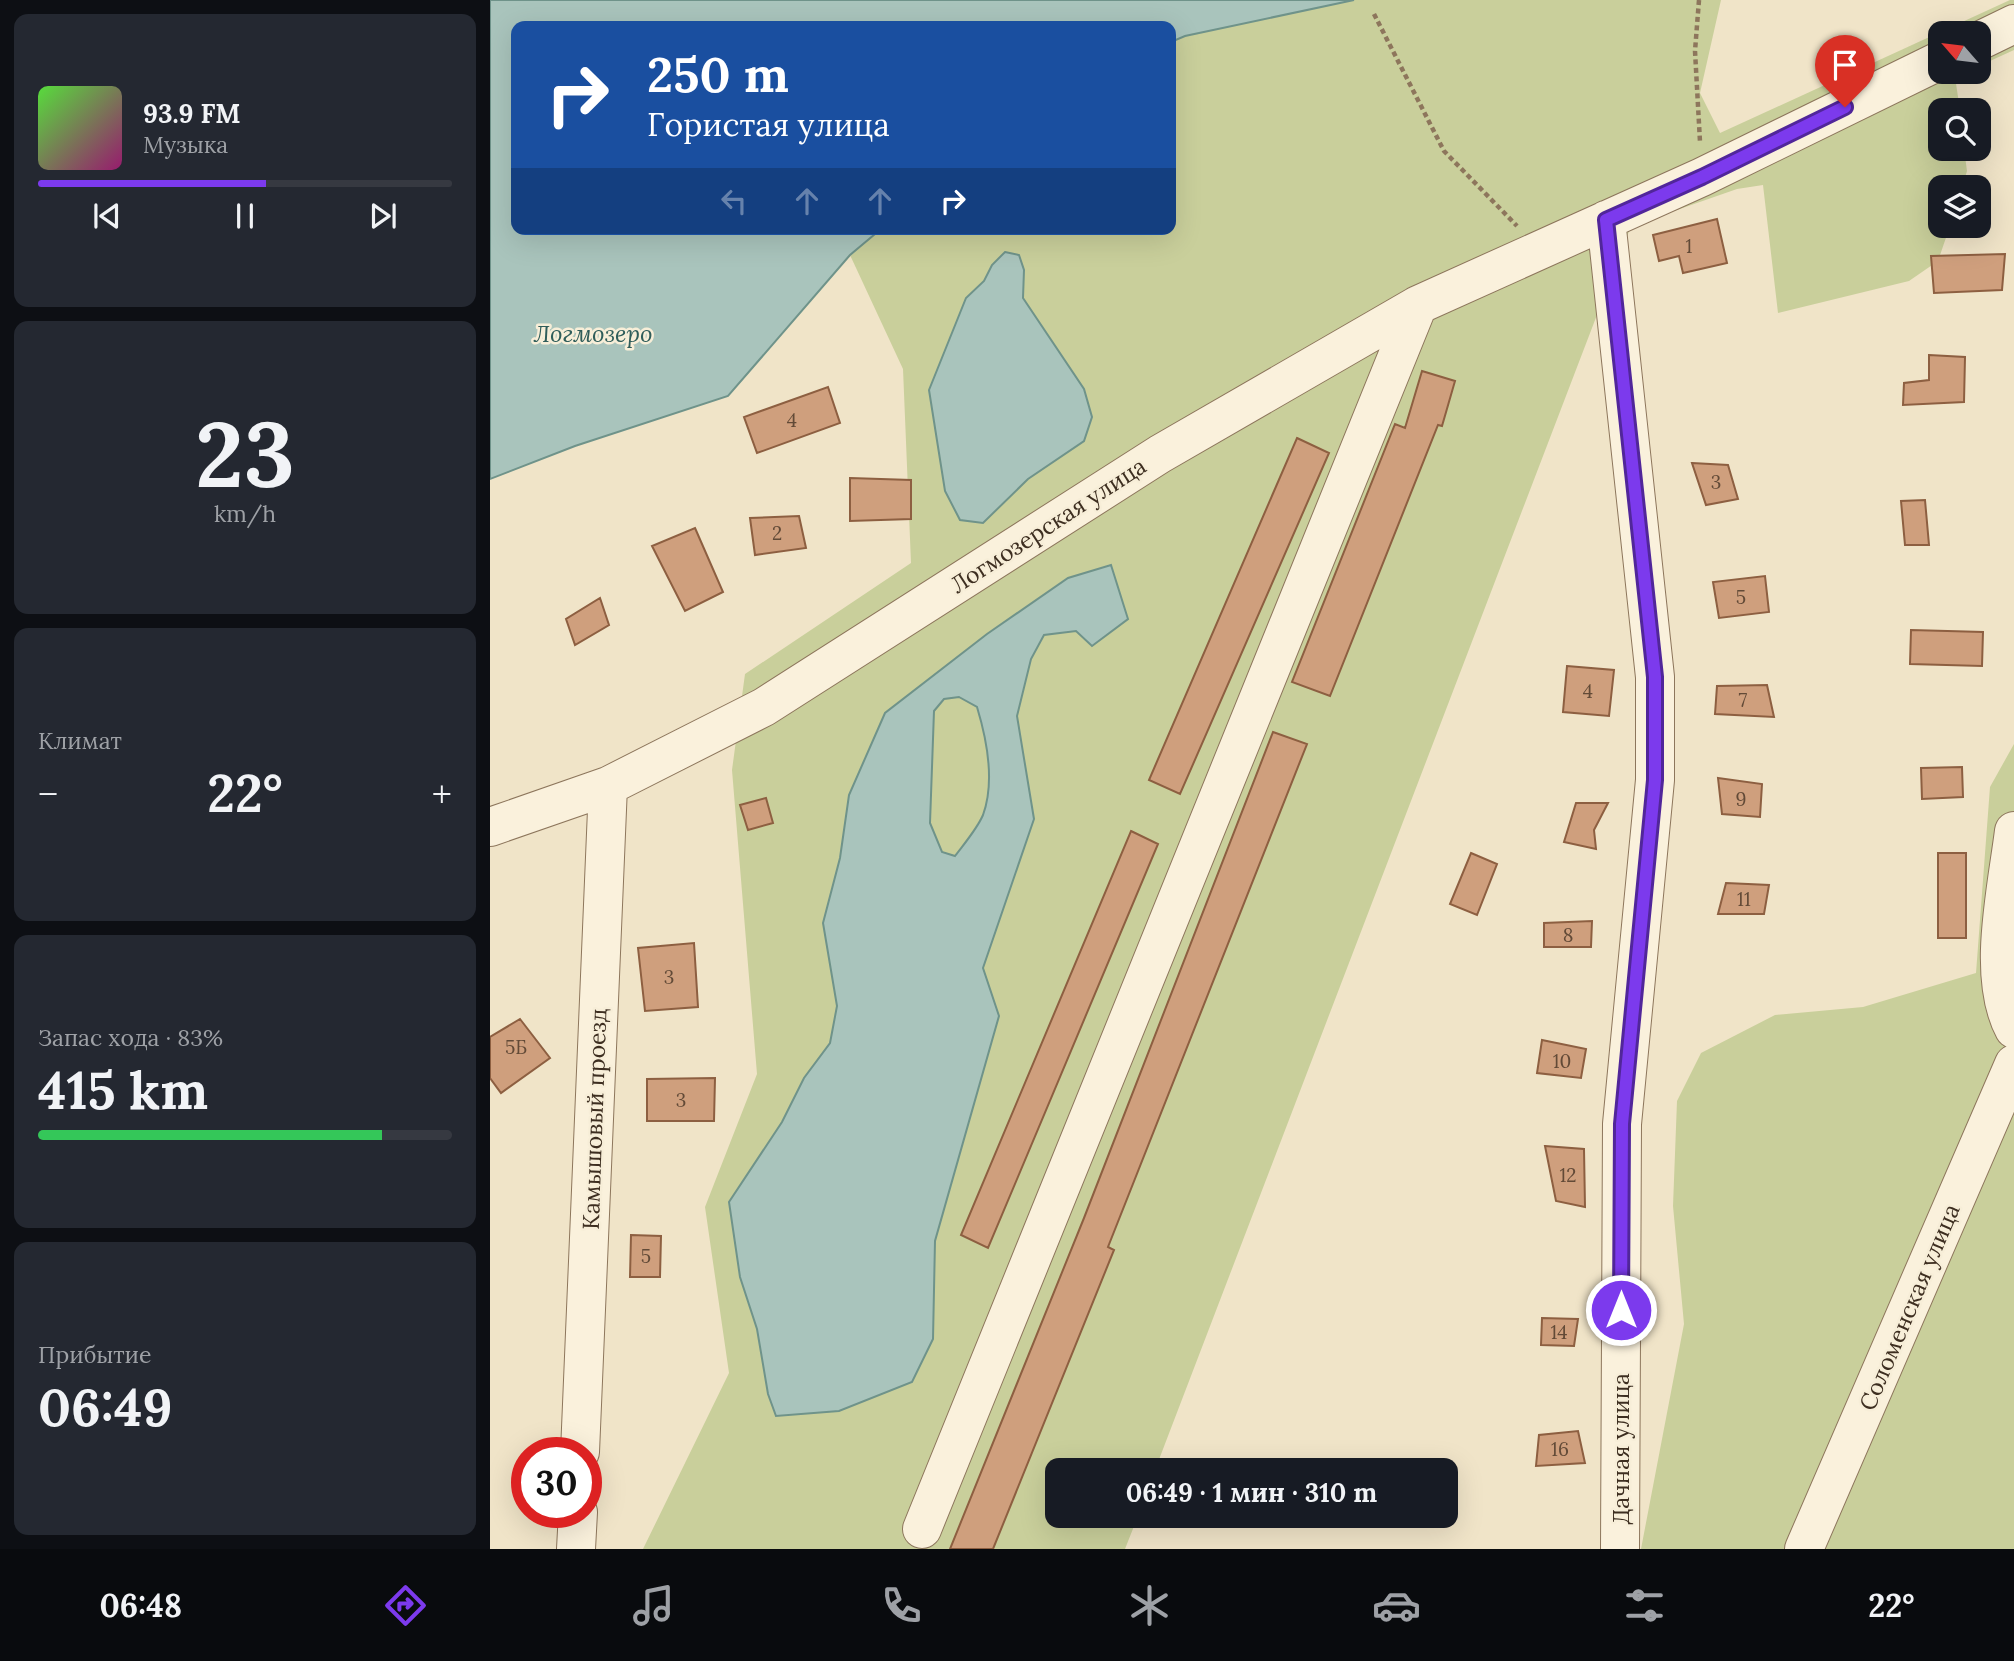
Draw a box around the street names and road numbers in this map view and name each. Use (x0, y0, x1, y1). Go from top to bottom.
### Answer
street label: Логмозерская улица (945, 451, 1151, 599)
street label: Камышовый проезд (576, 1008, 612, 1230)
street label: Соломенская улица (1852, 1199, 1966, 1415)
street label: Дачная улица (1606, 1373, 1635, 1525)

